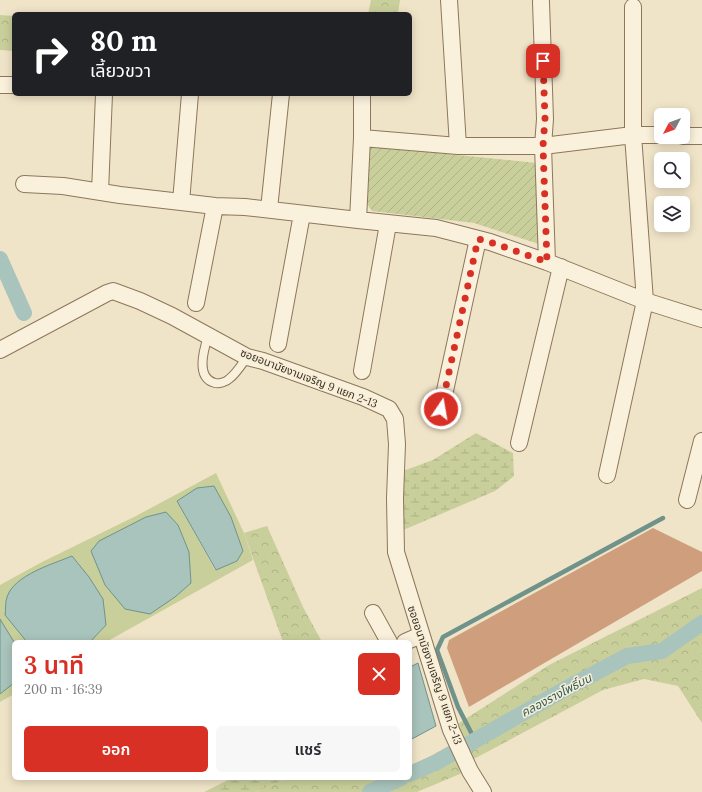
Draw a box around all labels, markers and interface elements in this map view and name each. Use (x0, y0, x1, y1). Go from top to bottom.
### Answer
text: 80 m (90, 23, 157, 59)
icon: right (24, 28, 76, 80)
pin (526, 44, 560, 78)
icon: arrive (532, 50, 554, 72)
text: เลี้ยวขวา (90, 59, 151, 82)
north arrow (654, 108, 690, 144)
map controls (654, 108, 690, 232)
button: search (654, 152, 690, 188)
button: layers (654, 196, 690, 232)
street label: ซอยอนามัยงามเจริญ 9 แยก 2-13 (238, 345, 380, 411)
position arrow (420, 388, 462, 430)
street label: ซอยอนามัยงามเจริญ 9 แยก 2-13 (405, 604, 465, 746)
text: 3 นาที (24, 650, 84, 681)
button: close (358, 653, 400, 695)
water label: คลองรางโพธิ์บน (518, 670, 594, 720)
text: 200 m · 16:39 (24, 681, 103, 698)
button: ออก (24, 726, 208, 772)
button: แชร์ (216, 726, 400, 772)

